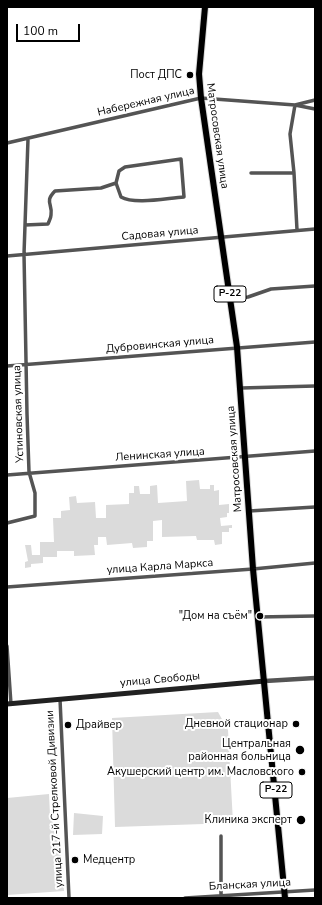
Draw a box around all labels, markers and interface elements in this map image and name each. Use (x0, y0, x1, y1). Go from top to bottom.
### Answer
scale bar (18, 16, 82, 42)
text: 100 m (23, 23, 58, 39)
place label: Пост ДПС (130, 68, 182, 82)
marker: Пост ДПС (185, 70, 195, 80)
street label: Матросовская улица (203, 82, 231, 190)
street label: Набережная улица (96, 84, 196, 120)
street label: Садовая улица (121, 224, 199, 244)
road number: Р-22 (214, 286, 246, 302)
street label: Дубровинская улица (105, 334, 215, 356)
street label: Устиновская улица (11, 365, 27, 463)
street label: Матросовская улица (225, 405, 245, 513)
street label: Ленинская улица (115, 445, 205, 465)
street label: улица Карла Маркса (106, 557, 214, 577)
place label: "Дом на съём" (179, 609, 252, 623)
marker: "Дом на съём" (255, 611, 265, 621)
street label: улица Свободы (120, 670, 200, 690)
street label: улица 217-й Стрелковой Дивизии (44, 710, 66, 888)
place label: Дневной стационар (185, 717, 288, 731)
place label: Драйвер (76, 718, 122, 732)
marker: Дневной стационар (291, 719, 301, 729)
marker: Драйвер (63, 720, 73, 730)
place label: Центральная районная больница (188, 737, 291, 763)
marker: Центральная районная больница (294, 744, 306, 756)
place label: Акушерский центр им. Масловского (107, 765, 294, 779)
marker: Акушерский центр им. Масловского (297, 767, 307, 777)
road number: Р-22 (260, 782, 292, 798)
place label: Клиника эксперт (205, 813, 292, 827)
marker: Клиника эксперт (295, 814, 307, 826)
place label: Медцентр (83, 853, 135, 867)
marker: Медцентр (70, 855, 80, 865)
street label: Бланская улица (209, 876, 291, 894)

